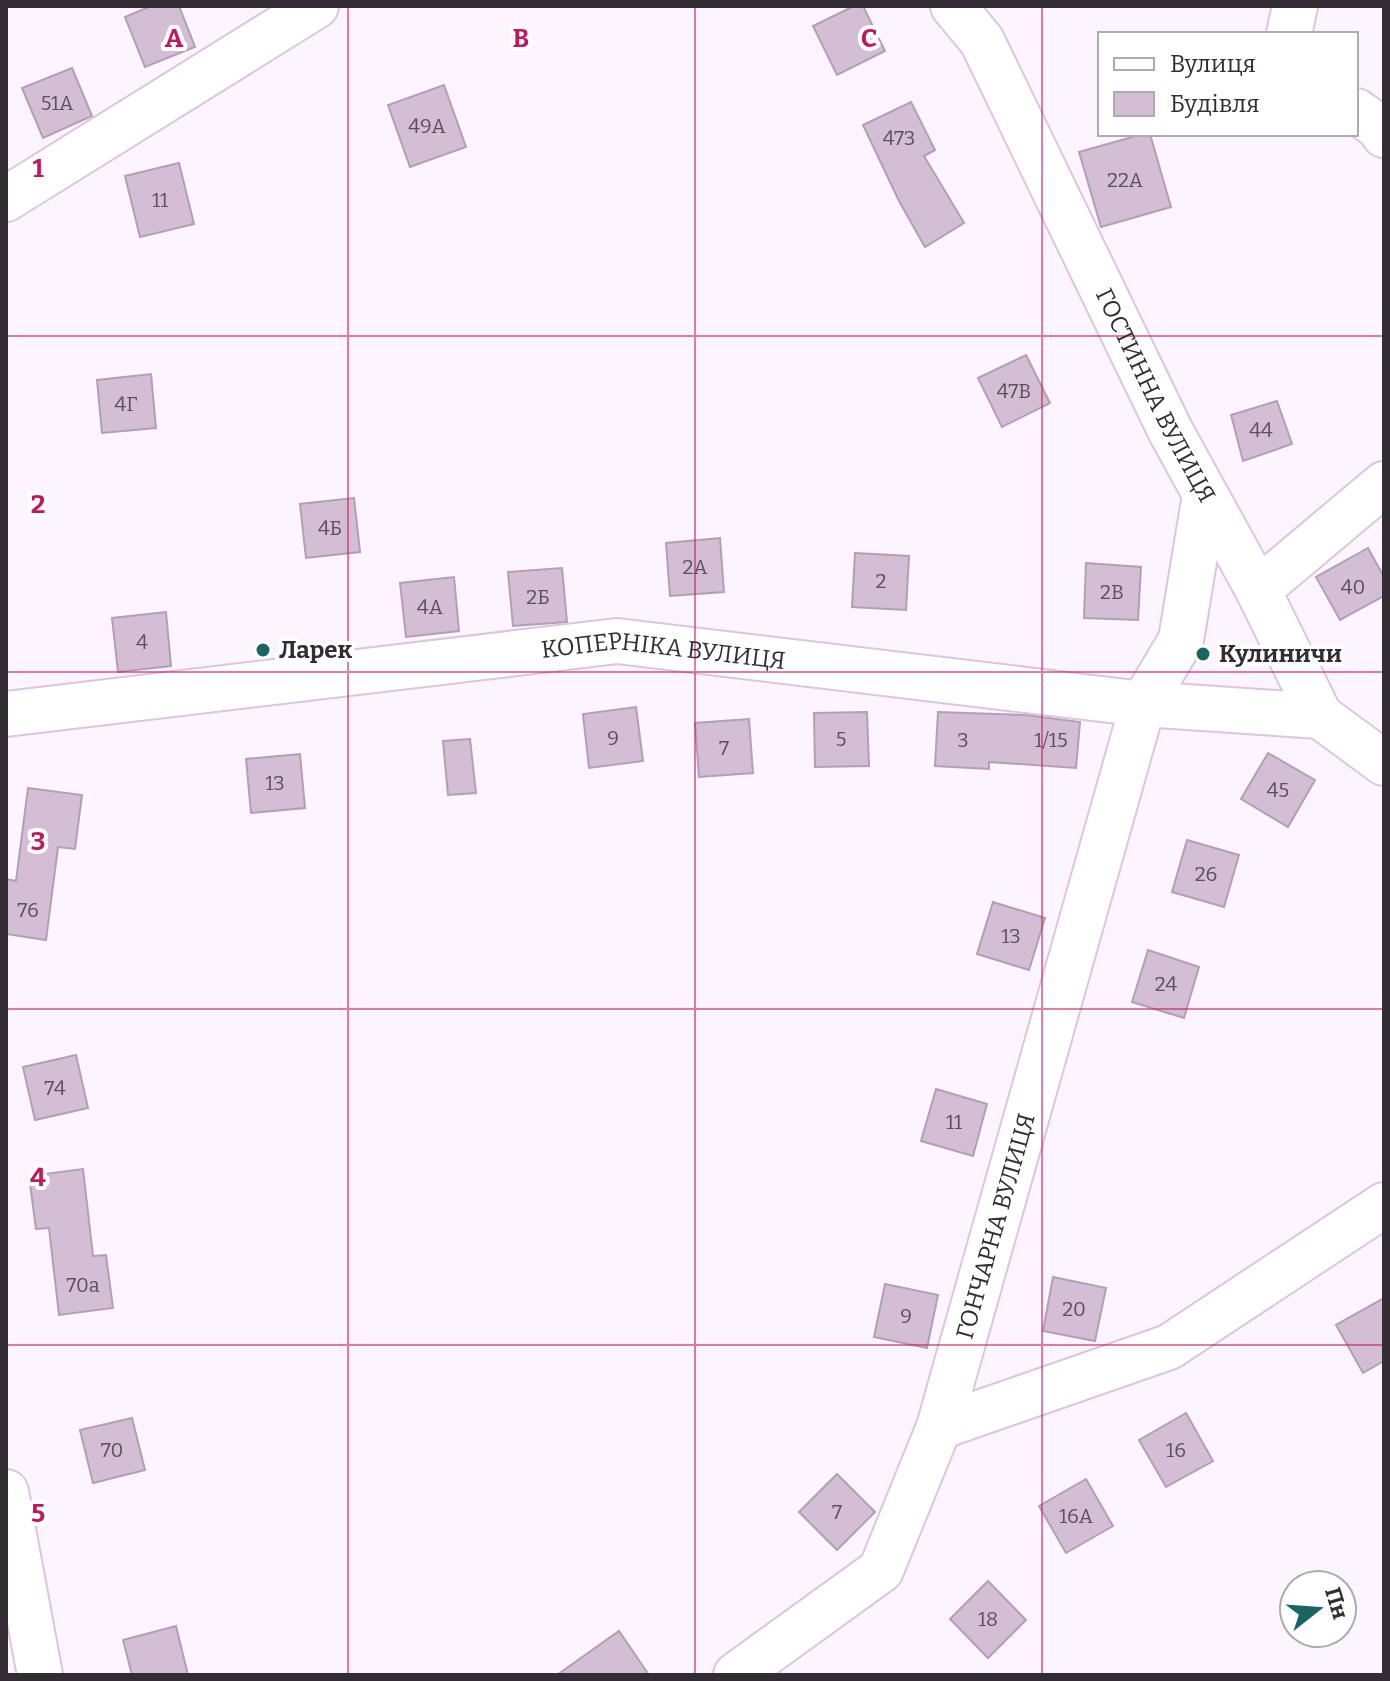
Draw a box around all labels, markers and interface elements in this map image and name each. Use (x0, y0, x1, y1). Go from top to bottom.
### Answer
text: A (165, 23, 184, 54)
text: B (513, 23, 529, 54)
text: C (861, 23, 877, 54)
legend (1098, 32, 1358, 136)
text: Вулиця (1170, 50, 1256, 78)
text: Будівля (1170, 90, 1260, 118)
house number: 51А (41, 91, 74, 115)
house number: 49А (408, 114, 447, 138)
house number: 47З (883, 126, 915, 150)
text: 1 (32, 153, 44, 184)
house number: 22А (1107, 168, 1144, 192)
house number: 11 (152, 188, 168, 212)
street label: ГОСТИННА ВУЛИЦЯ (1090, 284, 1221, 507)
house number: 47В (997, 379, 1031, 403)
house number: 4Г (115, 392, 137, 416)
house number: 44 (1249, 418, 1273, 442)
text: 2 (31, 489, 45, 520)
house number: 4Б (318, 516, 342, 540)
house number: 2А (682, 555, 708, 579)
house number: 2 (876, 569, 886, 593)
house number: 40 (1341, 575, 1365, 599)
house number: 2В (1100, 580, 1124, 604)
house number: 2Б (526, 585, 550, 609)
house number: 4А (417, 595, 444, 619)
street label: КОПЕРНІКА ВУЛИЦЯ (540, 627, 787, 675)
house number: 4 (136, 630, 148, 654)
place label: Ларек (279, 636, 353, 664)
place label: Кулиничи (1219, 640, 1342, 668)
marker: Ларек (254, 641, 272, 659)
marker: Кулиничи (1194, 645, 1212, 663)
house number: 9 (607, 726, 619, 750)
house number: 5 (836, 727, 846, 751)
house number: 3 (957, 728, 969, 752)
house number: 1/15 (1034, 728, 1068, 752)
house number: 7 (719, 736, 729, 760)
house number: 13 (265, 771, 285, 795)
house number: 45 (1267, 778, 1289, 802)
text: 3 (31, 826, 45, 857)
house number: 26 (1195, 862, 1217, 886)
house number: 76 (17, 898, 39, 922)
house number: 13 (1001, 924, 1021, 948)
house number: 24 (1155, 972, 1178, 996)
house number: 74 (44, 1076, 66, 1100)
house number: 11 (946, 1110, 962, 1134)
street label: ГОНЧАРНА ВУЛИЦЯ (951, 1110, 1041, 1342)
text: 4 (30, 1162, 46, 1193)
house number: 70а (66, 1273, 100, 1297)
house number: 20 (1062, 1297, 1086, 1321)
house number: 9 (900, 1304, 912, 1328)
house number: 70 (101, 1438, 123, 1462)
house number: 16 (1166, 1438, 1186, 1462)
text: 5 (31, 1498, 45, 1529)
house number: 7 (832, 1500, 842, 1524)
house number: 16А (1059, 1504, 1094, 1528)
north arrow (1278, 1569, 1358, 1649)
text: Пн (1319, 1584, 1354, 1623)
house number: 18 (978, 1607, 998, 1631)

